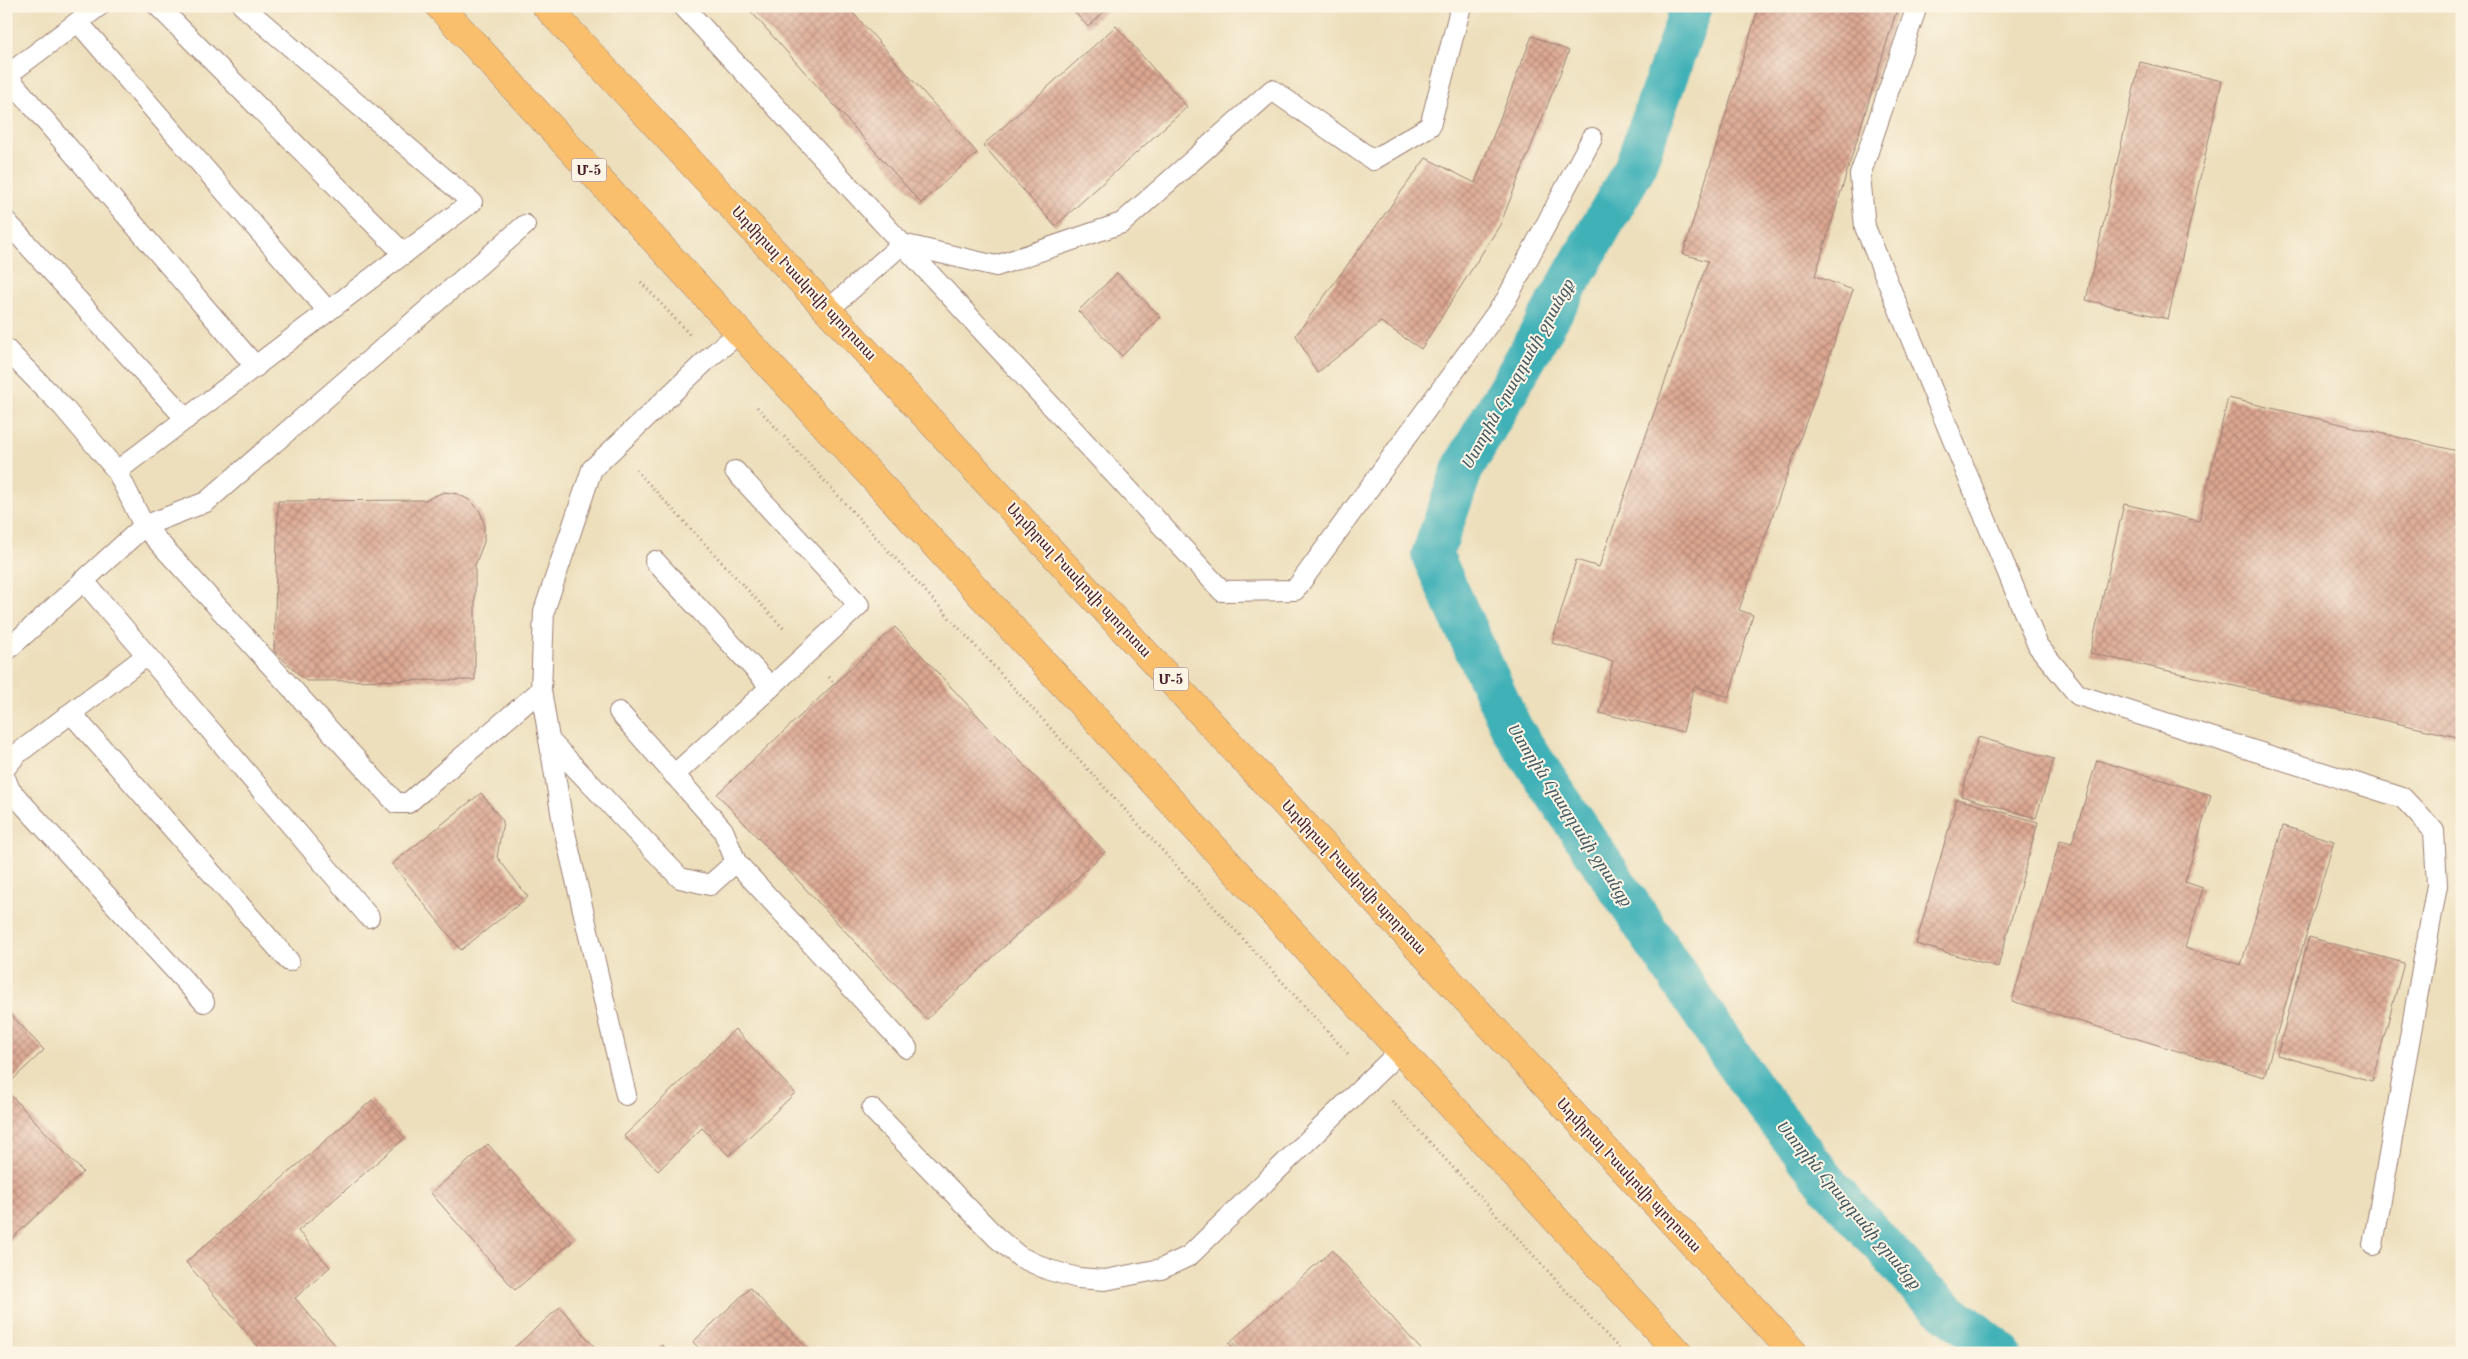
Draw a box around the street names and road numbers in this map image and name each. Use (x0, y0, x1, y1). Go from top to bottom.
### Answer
road number: Մ-5 (572, 158, 606, 182)
street label: Ադմիրալ Իսակովի պողոտա (728, 204, 879, 364)
street label: Ադմիրալ Իսակովի պողոտա (1003, 501, 1154, 661)
road number: Մ-5 (1154, 668, 1188, 691)
street label: Ադմիրալ Իսակովի պողոտա (1278, 798, 1429, 958)
street label: Ադմիրալ Իսակովի պողոտա (1553, 1096, 1704, 1256)

